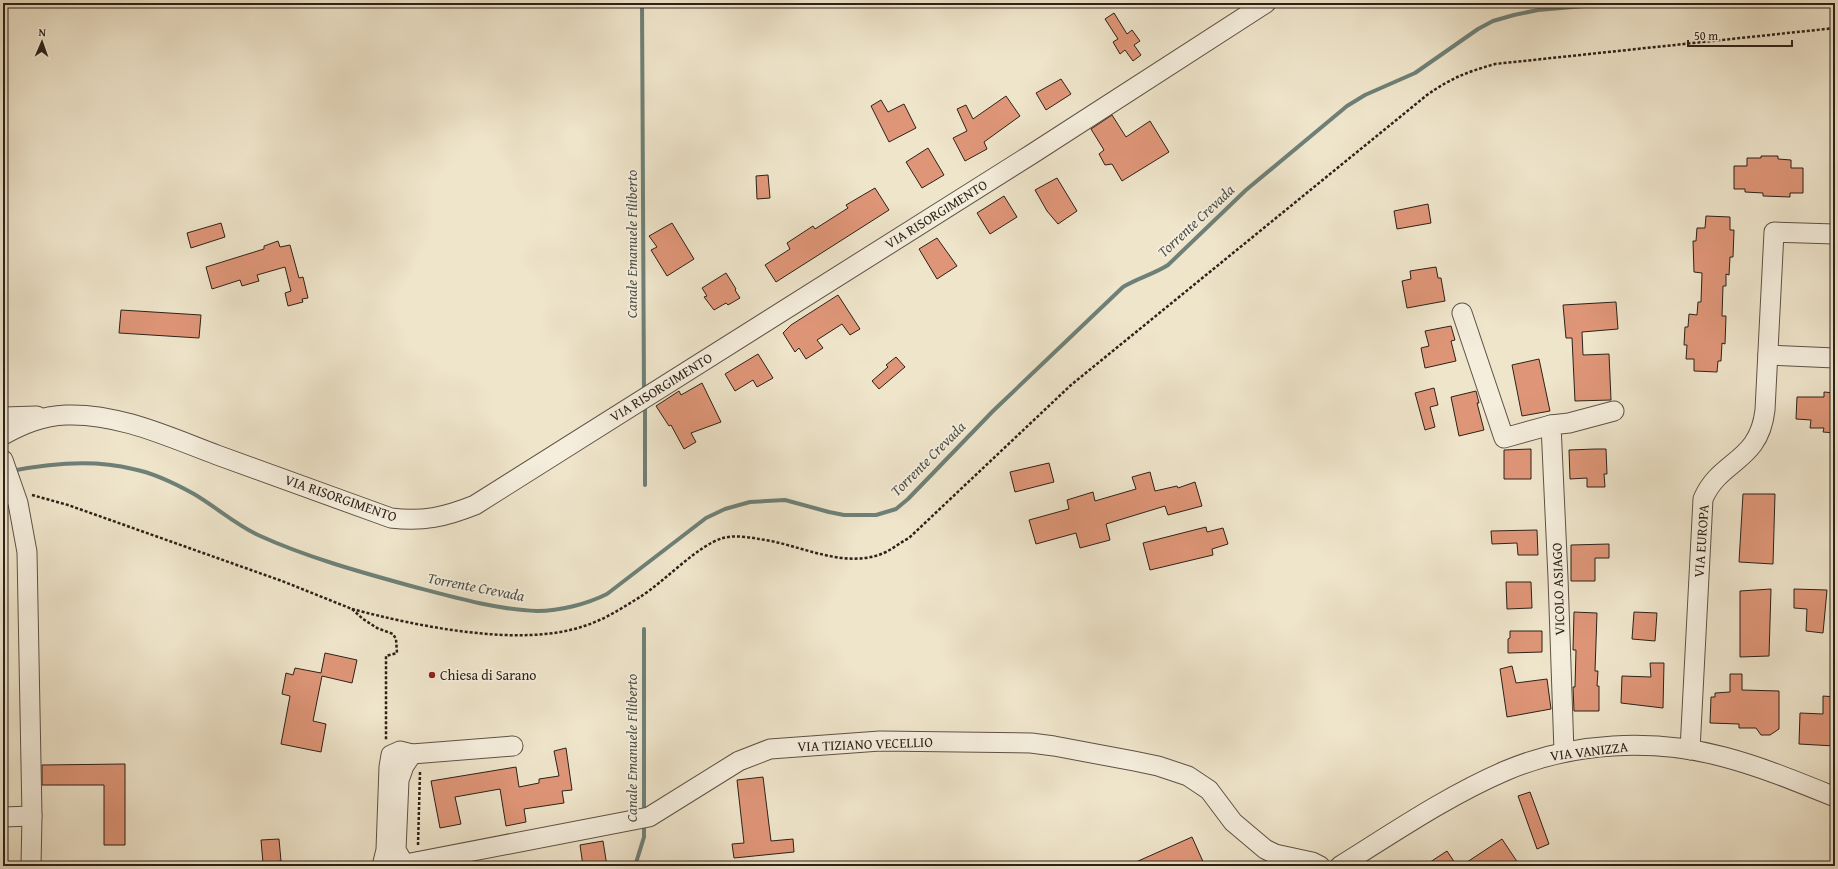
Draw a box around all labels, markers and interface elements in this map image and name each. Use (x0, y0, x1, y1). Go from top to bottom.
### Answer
north arrow (22, 22, 62, 62)
scale bar (1688, 22, 1792, 48)
text: N (38, 24, 47, 40)
text: 50 m (1694, 27, 1718, 44)
water label: Canale Emanuele Filiberto (621, 169, 642, 318)
street label: VIA RISORGIMENTO (881, 174, 991, 254)
water label: Torrente Crevada (1152, 179, 1239, 262)
street label: VIA RISORGIMENTO (606, 347, 716, 427)
water label: Torrente Crevada (885, 416, 970, 501)
street label: VIA RISORGIMENTO (282, 469, 400, 527)
street label: VIA EUROPA (1688, 503, 1714, 578)
street label: VICOLO ASIAGO (1546, 542, 1570, 636)
water label: Torrente Crevada (426, 567, 527, 606)
place label: Chiesa di Sarano (440, 665, 536, 685)
marker: Chiesa di Sarano (427, 670, 437, 680)
water label: Canale Emanuele Filiberto (621, 673, 642, 822)
street label: VIA TIZIANO VECELLIO (797, 732, 933, 756)
street label: VIA VANIZZA (1549, 736, 1629, 766)

